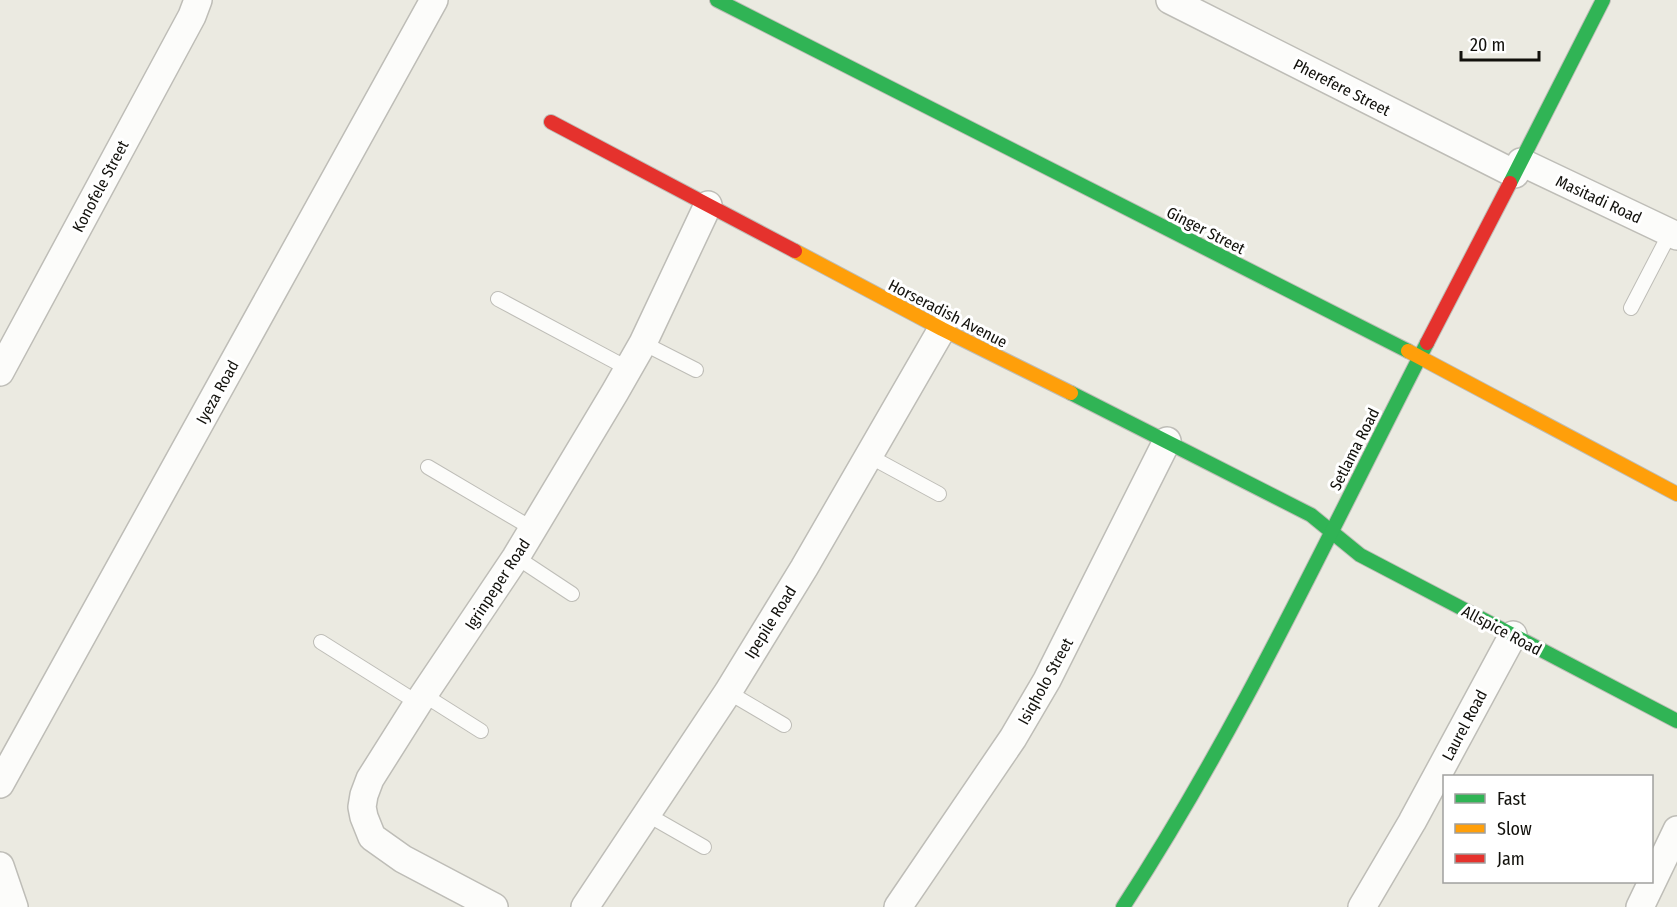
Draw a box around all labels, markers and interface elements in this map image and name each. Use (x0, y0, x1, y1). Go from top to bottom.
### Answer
scale bar (1461, 24, 1539, 62)
text: 20 m (1470, 34, 1505, 56)
street label: Pherefere Street (1290, 55, 1394, 120)
street label: Konofele Street (68, 136, 133, 235)
street label: Masitadi Road (1553, 171, 1645, 228)
street label: Ginger Street (1163, 203, 1249, 259)
street label: Horseradish Avenue (885, 275, 1010, 352)
street label: Iyeza Road (192, 357, 243, 427)
street label: Setlama Road (1326, 405, 1383, 494)
street label: Igrinpeper Road (461, 535, 534, 634)
street label: Ipepile Road (741, 582, 800, 662)
street label: Allspice Road (1459, 601, 1545, 659)
street label: Isiqholo Street (1014, 634, 1077, 728)
street label: Laurel Road (1438, 687, 1491, 764)
legend (1443, 775, 1653, 883)
text: Fast (1497, 788, 1526, 810)
text: Slow (1497, 818, 1532, 840)
text: Jam (1497, 848, 1525, 870)

